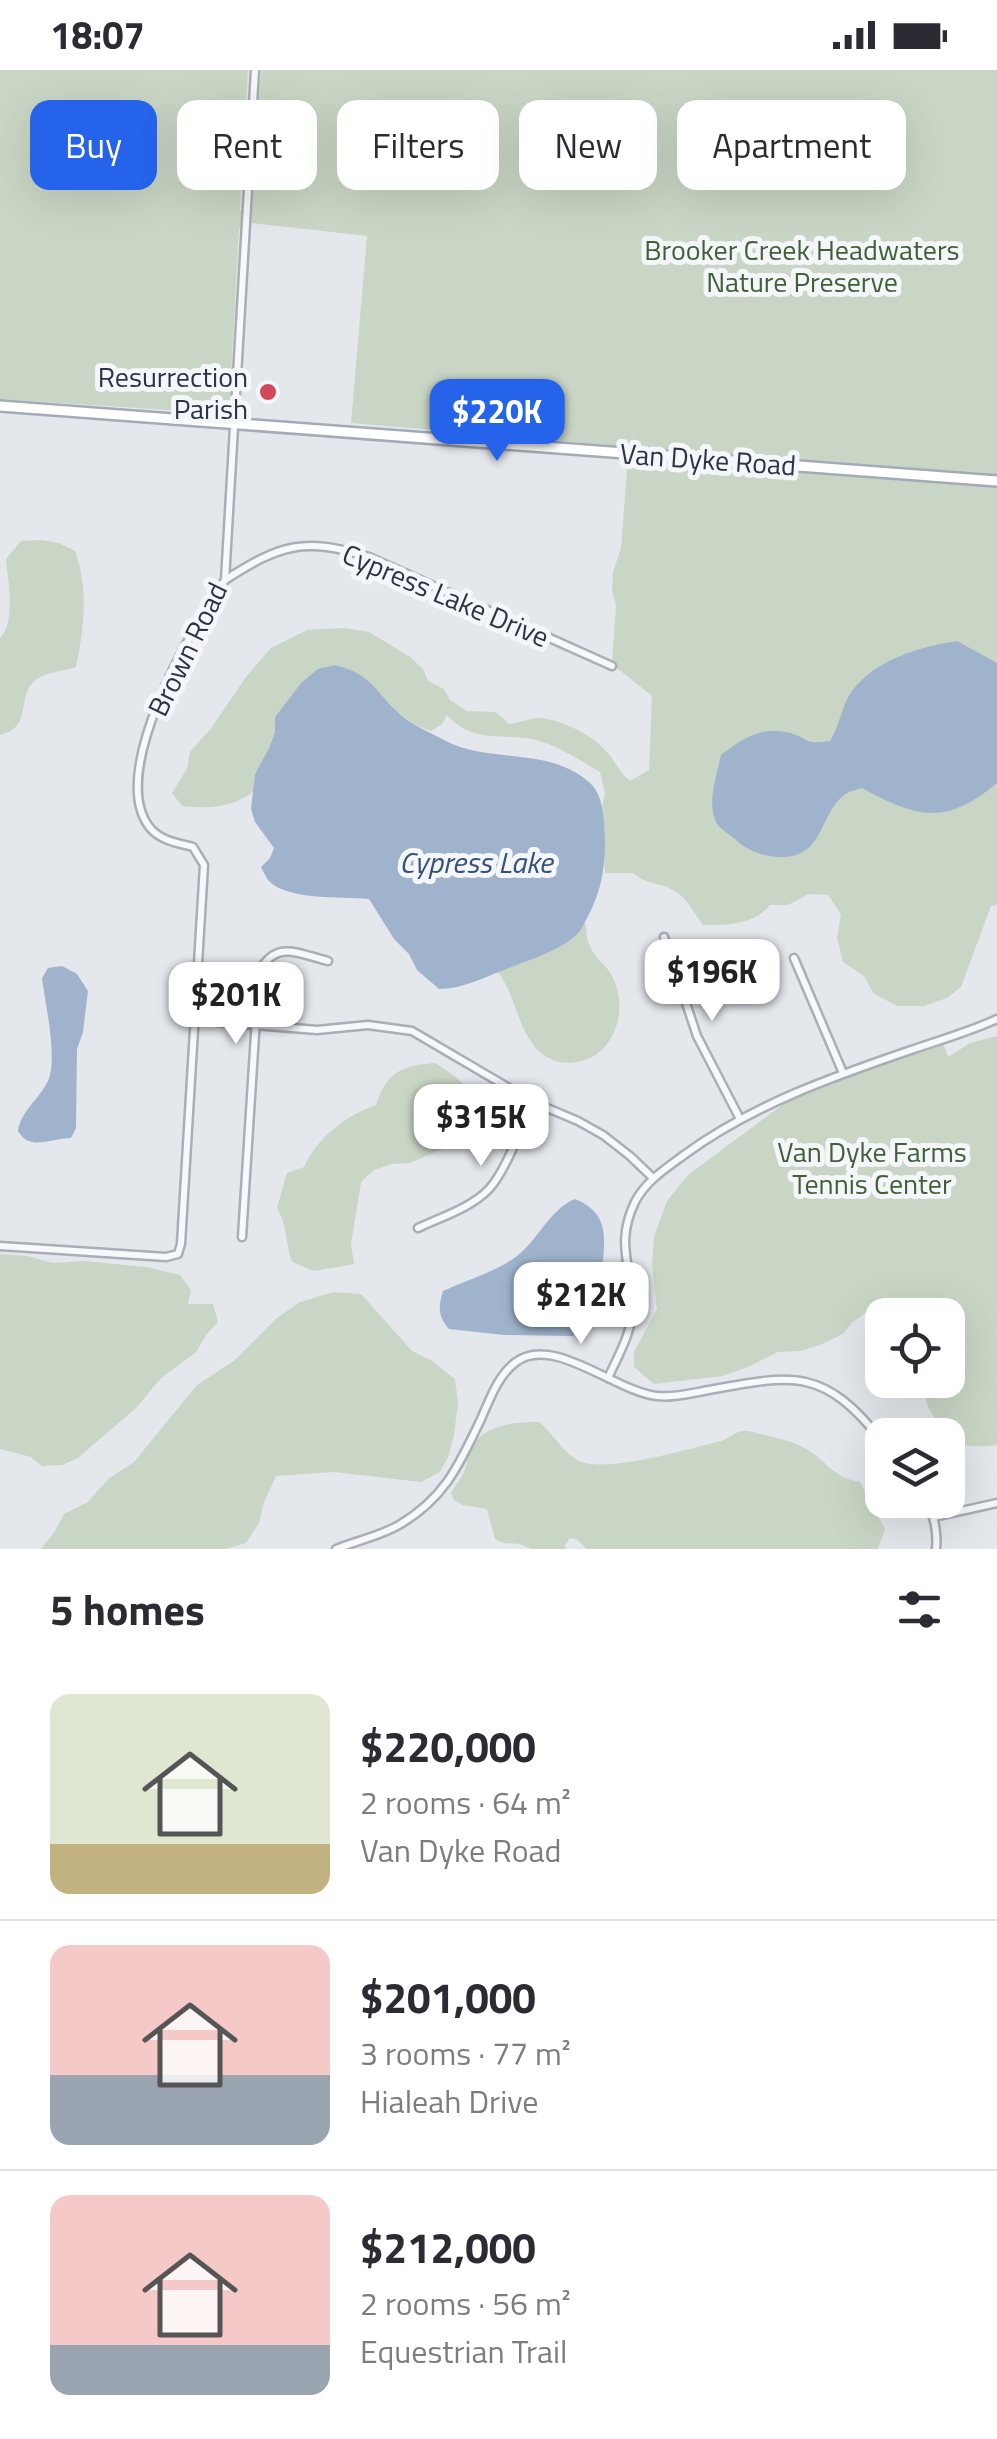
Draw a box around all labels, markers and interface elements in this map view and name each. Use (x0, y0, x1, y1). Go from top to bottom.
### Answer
text: 18:07 (50, 6, 145, 64)
chip: Buy (30, 100, 157, 190)
chip: Rent (177, 100, 317, 190)
chip: Filters (337, 100, 499, 190)
chip: New (519, 100, 657, 190)
chip: Apartment (677, 100, 906, 190)
park label: Brooker Creek Headwaters Nature Preserve (644, 228, 960, 303)
place label: Resurrection Parish (98, 355, 248, 430)
pin: $220K (427, 379, 567, 464)
marker: Resurrection Parish (257, 381, 279, 403)
text: $220K (452, 387, 542, 435)
street label: Van Dyke Road (619, 431, 797, 487)
street label: Cypress Lake Drive (336, 532, 556, 658)
street label: Brown Road (136, 575, 238, 723)
water label: Cypress Lake (399, 839, 555, 885)
pin: $196K (642, 939, 782, 1024)
text: $196K (667, 947, 757, 995)
pin: $201K (166, 962, 306, 1047)
text: $201K (191, 970, 281, 1018)
pin: $315K (411, 1084, 551, 1169)
text: $315K (436, 1092, 526, 1140)
park label: Van Dyke Farms Tennis Center (777, 1130, 967, 1205)
pin: $212K (511, 1262, 651, 1347)
text: $212K (536, 1270, 626, 1318)
map controls (865, 1298, 965, 1518)
button: locate (865, 1298, 965, 1398)
button: layers (865, 1418, 965, 1518)
text: 5 homes (50, 1577, 205, 1641)
icon: filters (892, 1582, 947, 1637)
text: $220,000 (360, 1714, 536, 1778)
icon: home (130, 1734, 250, 1854)
text: 2 rooms · 64 m² (360, 1778, 571, 1826)
text: Van Dyke Road (360, 1826, 562, 1874)
text: $201,000 (360, 1965, 536, 2029)
icon: home (130, 1985, 250, 2105)
text: 3 rooms · 77 m² (360, 2029, 571, 2077)
text: Hialeah Drive (360, 2077, 538, 2125)
text: $212,000 (360, 2215, 536, 2279)
icon: home (130, 2235, 250, 2355)
text: 2 rooms · 56 m² (360, 2279, 571, 2327)
text: Equestrian Trail (360, 2327, 567, 2375)

